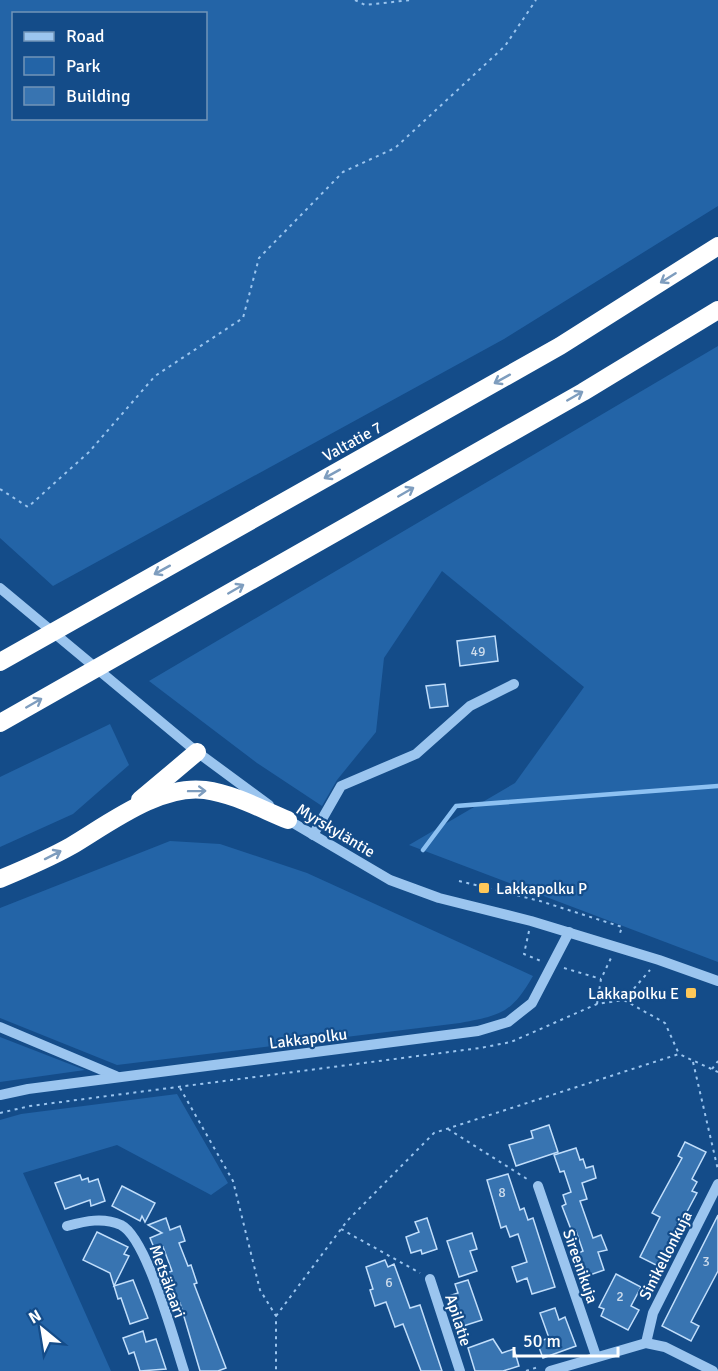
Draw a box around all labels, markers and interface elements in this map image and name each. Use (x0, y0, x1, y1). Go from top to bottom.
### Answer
legend (12, 12, 207, 120)
text: Road (66, 25, 105, 47)
text: Park (66, 55, 101, 77)
text: Building (66, 85, 130, 107)
one-way arrow (660, 271, 677, 284)
one-way arrow (494, 373, 511, 385)
one-way arrow (566, 390, 583, 402)
street label: Valtatie 7 (319, 417, 386, 466)
one-way arrow (324, 469, 341, 481)
one-way arrow (397, 486, 414, 498)
one-way arrow (154, 564, 171, 576)
one-way arrow (227, 582, 244, 594)
house number: 49 (470, 643, 486, 660)
one-way arrow (25, 697, 42, 709)
one-way arrow (187, 785, 207, 797)
street label: Myrskyläntie (292, 800, 379, 862)
one-way arrow (44, 849, 62, 860)
place label: Lakkapolku P (496, 879, 587, 899)
marker: Lakkapolku P (477, 881, 491, 895)
place label: Lakkapolku E (588, 984, 679, 1004)
marker: Lakkapolku E (684, 986, 698, 1000)
street label: Lakkapolku (268, 1024, 348, 1054)
house number: 8 (498, 1184, 506, 1201)
street label: Sinikellonkuja (635, 1208, 697, 1303)
street label: Sireenikuja (558, 1227, 602, 1306)
street label: Metsäkaari (145, 1242, 190, 1321)
house number: 3 (702, 1253, 710, 1270)
house number: 6 (385, 1274, 393, 1291)
house number: 2 (616, 1288, 624, 1305)
street label: Apilatie (440, 1292, 476, 1349)
north arrow (12, 1299, 72, 1359)
text: N (25, 1305, 45, 1328)
scale bar (514, 1320, 618, 1358)
text: 50 m (523, 1330, 561, 1352)

